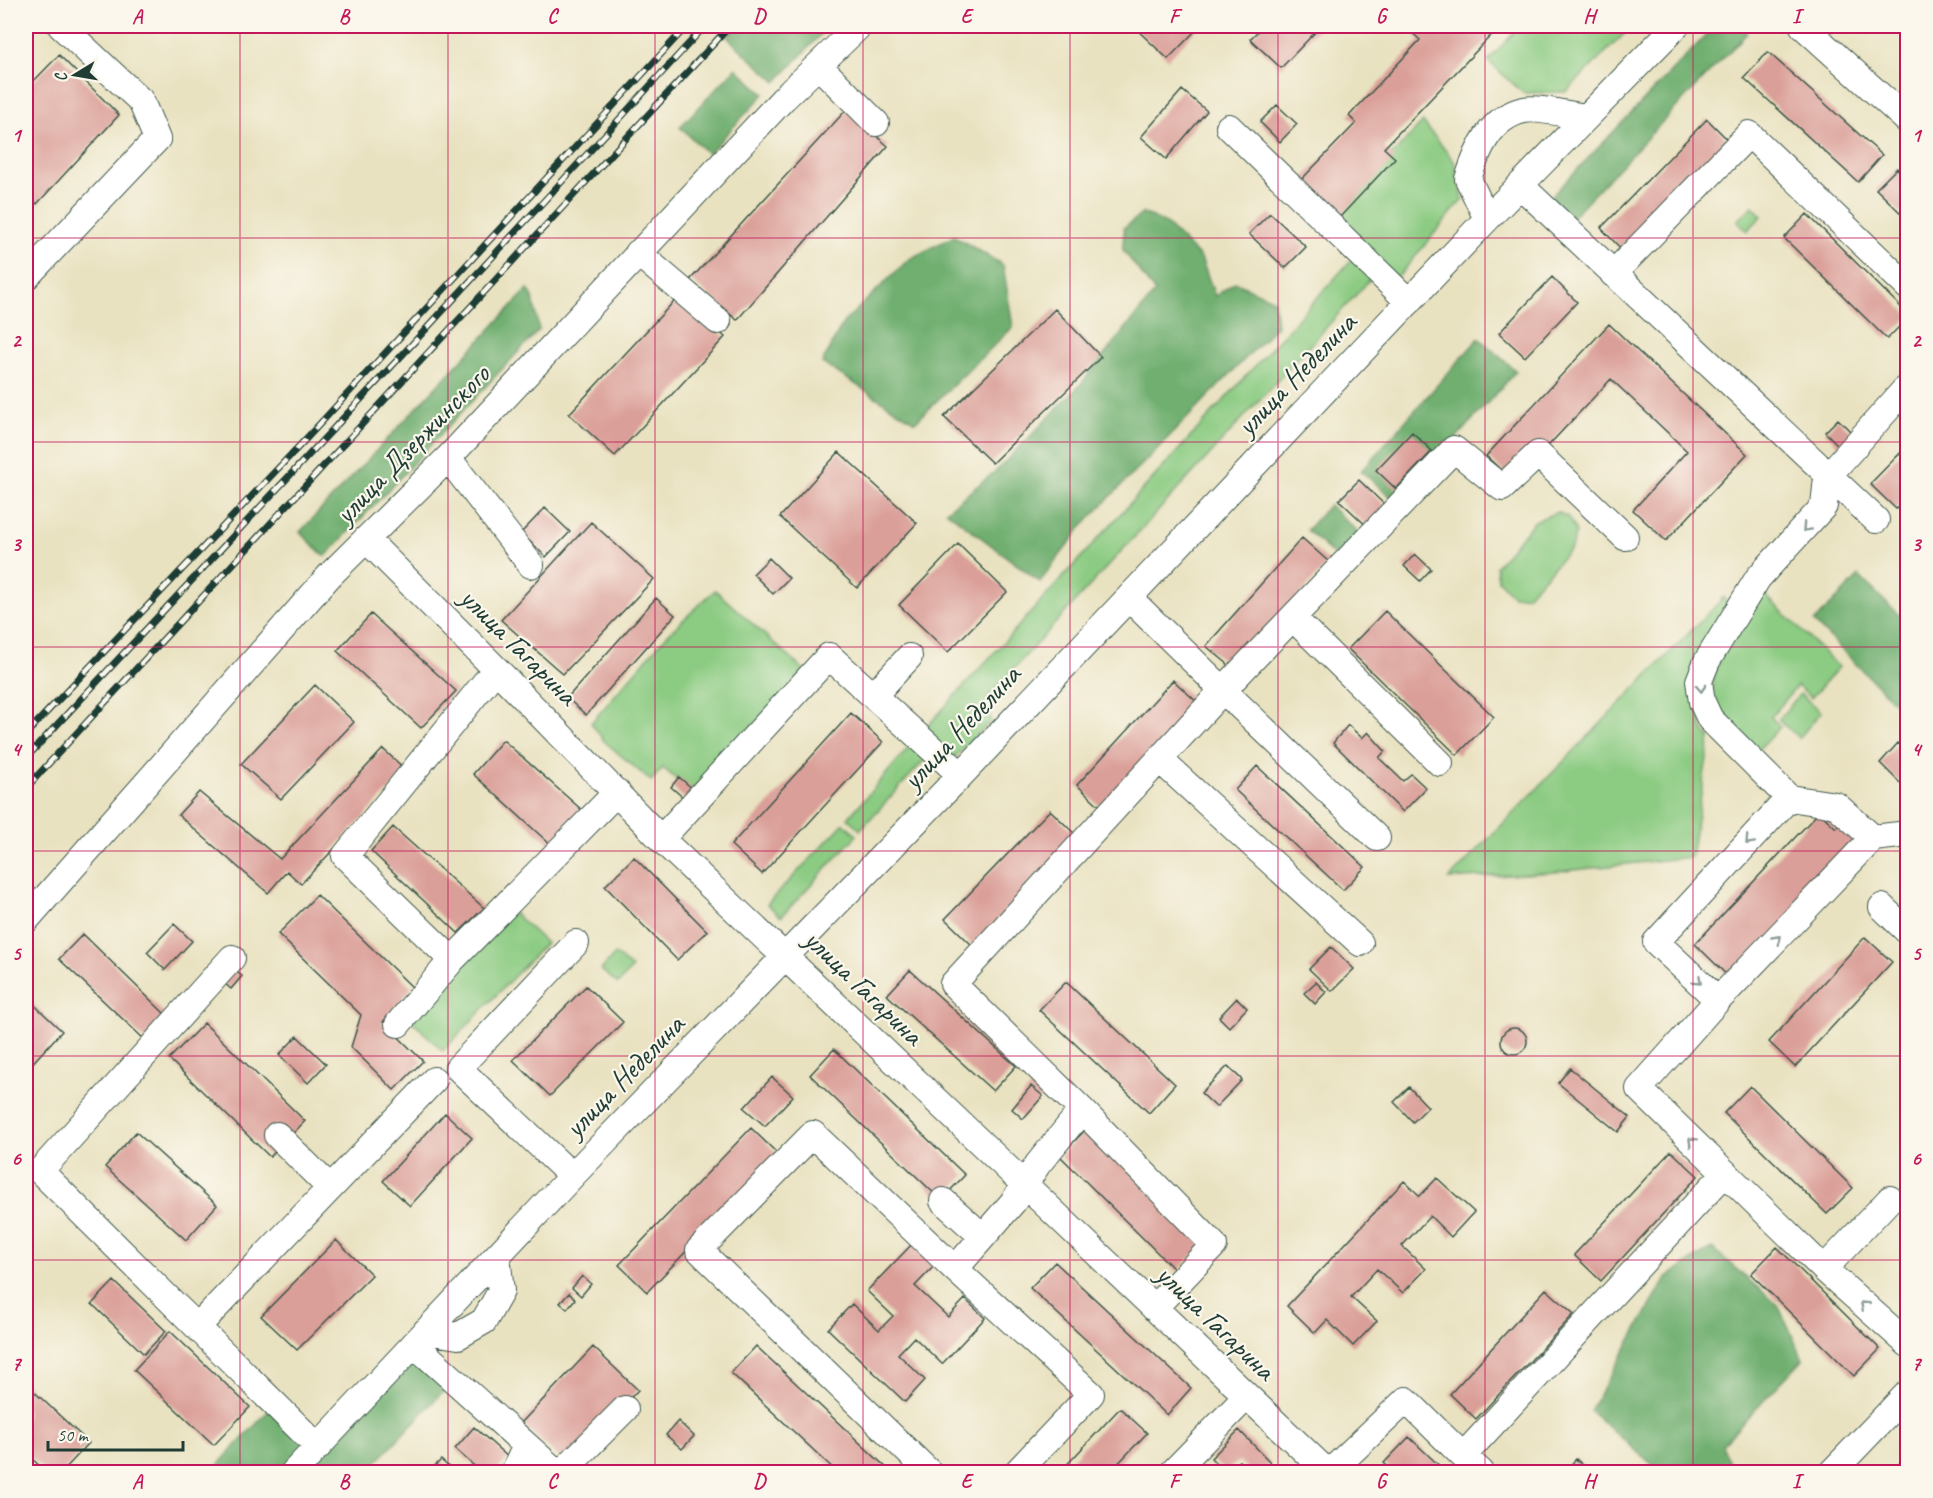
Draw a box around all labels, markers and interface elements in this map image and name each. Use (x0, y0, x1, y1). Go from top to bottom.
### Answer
text: A (132, 4, 144, 29)
text: B (339, 4, 351, 29)
text: C (547, 4, 559, 29)
text: D (753, 4, 767, 29)
text: E (961, 4, 975, 29)
text: F (1169, 4, 1183, 29)
text: G (1376, 4, 1389, 29)
text: H (1583, 4, 1598, 29)
text: I (1792, 4, 1805, 29)
north arrow (45, 45, 105, 105)
text: С (50, 70, 72, 83)
text: 1 (12, 123, 23, 148)
text: 1 (1912, 123, 1923, 148)
street label: улица Неделина (1226, 303, 1366, 445)
text: 2 (12, 328, 23, 353)
text: 2 (1912, 328, 1923, 353)
street label: улица Дзержинского (325, 355, 499, 533)
one-way arrow (1802, 522, 1813, 532)
text: 3 (12, 532, 23, 557)
text: 3 (1912, 532, 1923, 557)
street label: улица Гагарина (450, 577, 587, 714)
street label: улица Неделина (892, 655, 1030, 799)
one-way arrow (1694, 684, 1707, 693)
text: 4 (12, 737, 24, 762)
text: 4 (1912, 737, 1924, 762)
one-way arrow (1746, 833, 1757, 844)
street label: улица Гагарина (795, 919, 933, 1055)
one-way arrow (1769, 935, 1780, 946)
text: 5 (12, 941, 23, 966)
text: 5 (1912, 941, 1923, 966)
one-way arrow (1691, 974, 1702, 985)
street label: улица Неделина (554, 1005, 694, 1147)
one-way arrow (1689, 1137, 1699, 1148)
text: 6 (11, 1146, 22, 1171)
text: 6 (1911, 1146, 1922, 1171)
street label: улица Гагарина (1147, 1254, 1285, 1390)
one-way arrow (1860, 1301, 1871, 1312)
text: 7 (12, 1351, 23, 1376)
text: 7 (1912, 1351, 1923, 1376)
scale bar (48, 1414, 183, 1452)
text: 50 m (57, 1424, 90, 1446)
text: A (132, 1469, 144, 1494)
text: B (339, 1469, 351, 1494)
text: C (547, 1469, 559, 1494)
text: D (753, 1469, 767, 1494)
text: E (961, 1469, 975, 1494)
text: F (1169, 1469, 1183, 1494)
text: G (1376, 1469, 1389, 1494)
text: H (1583, 1469, 1598, 1494)
text: I (1792, 1469, 1805, 1494)

